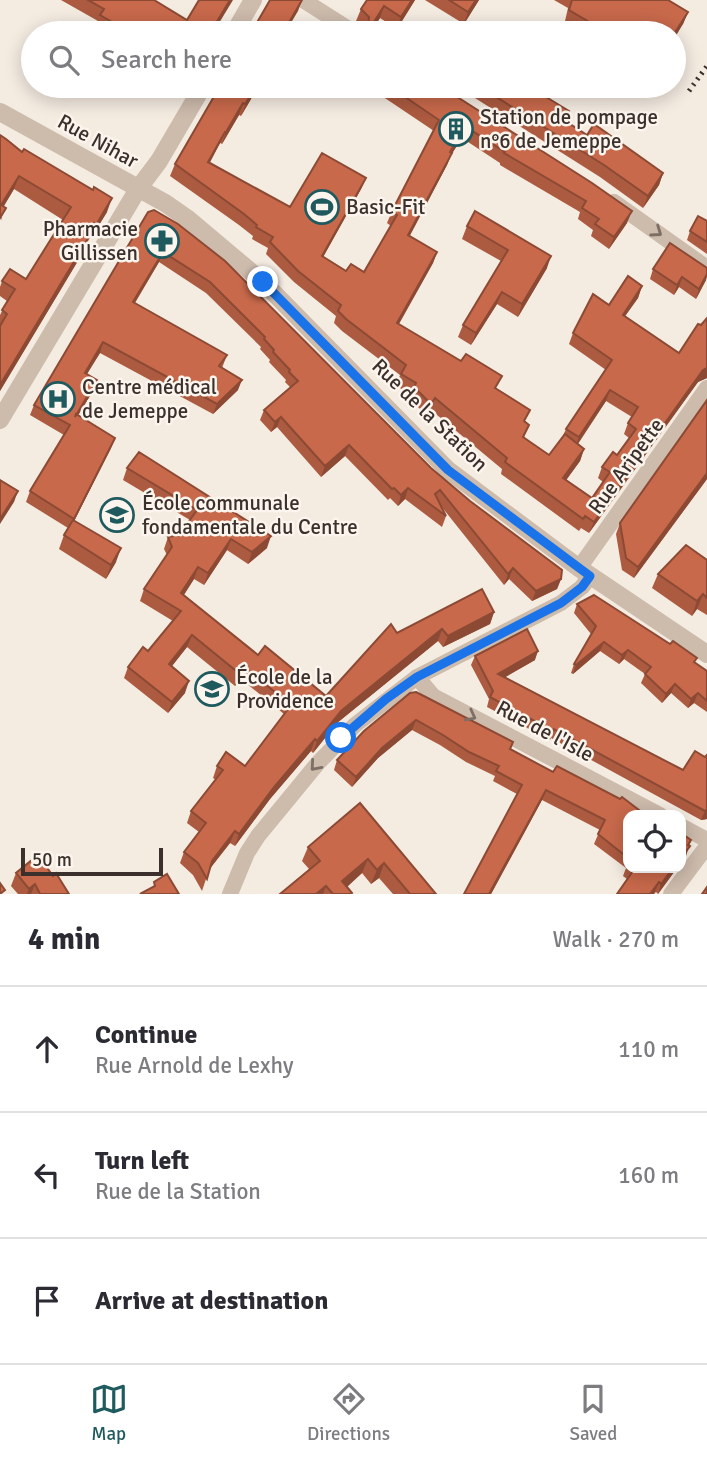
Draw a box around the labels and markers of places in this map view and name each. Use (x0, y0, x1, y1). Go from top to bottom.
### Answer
place label: Station de pompage n°6 de Jemeppe (480, 104, 658, 154)
building icon: Station de pompage n°6 de Jemeppe (437, 110, 475, 148)
sports icon: Basic-Fit (303, 188, 341, 226)
place label: Basic-Fit (346, 194, 425, 220)
place label: Pharmacie Gillissen (43, 216, 138, 266)
pharmacy icon: Pharmacie Gillissen (143, 222, 181, 260)
place label: Centre médical de Jemeppe (82, 374, 217, 424)
hospital icon: Centre médical de Jemeppe (39, 380, 77, 418)
place label: École communale fondamentale du Centre (142, 490, 358, 540)
school or university icon: École communale fondamentale du Centre (98, 496, 136, 534)
place label: École de la Providence (236, 664, 334, 714)
school or university icon: École de la Providence (193, 670, 231, 708)

